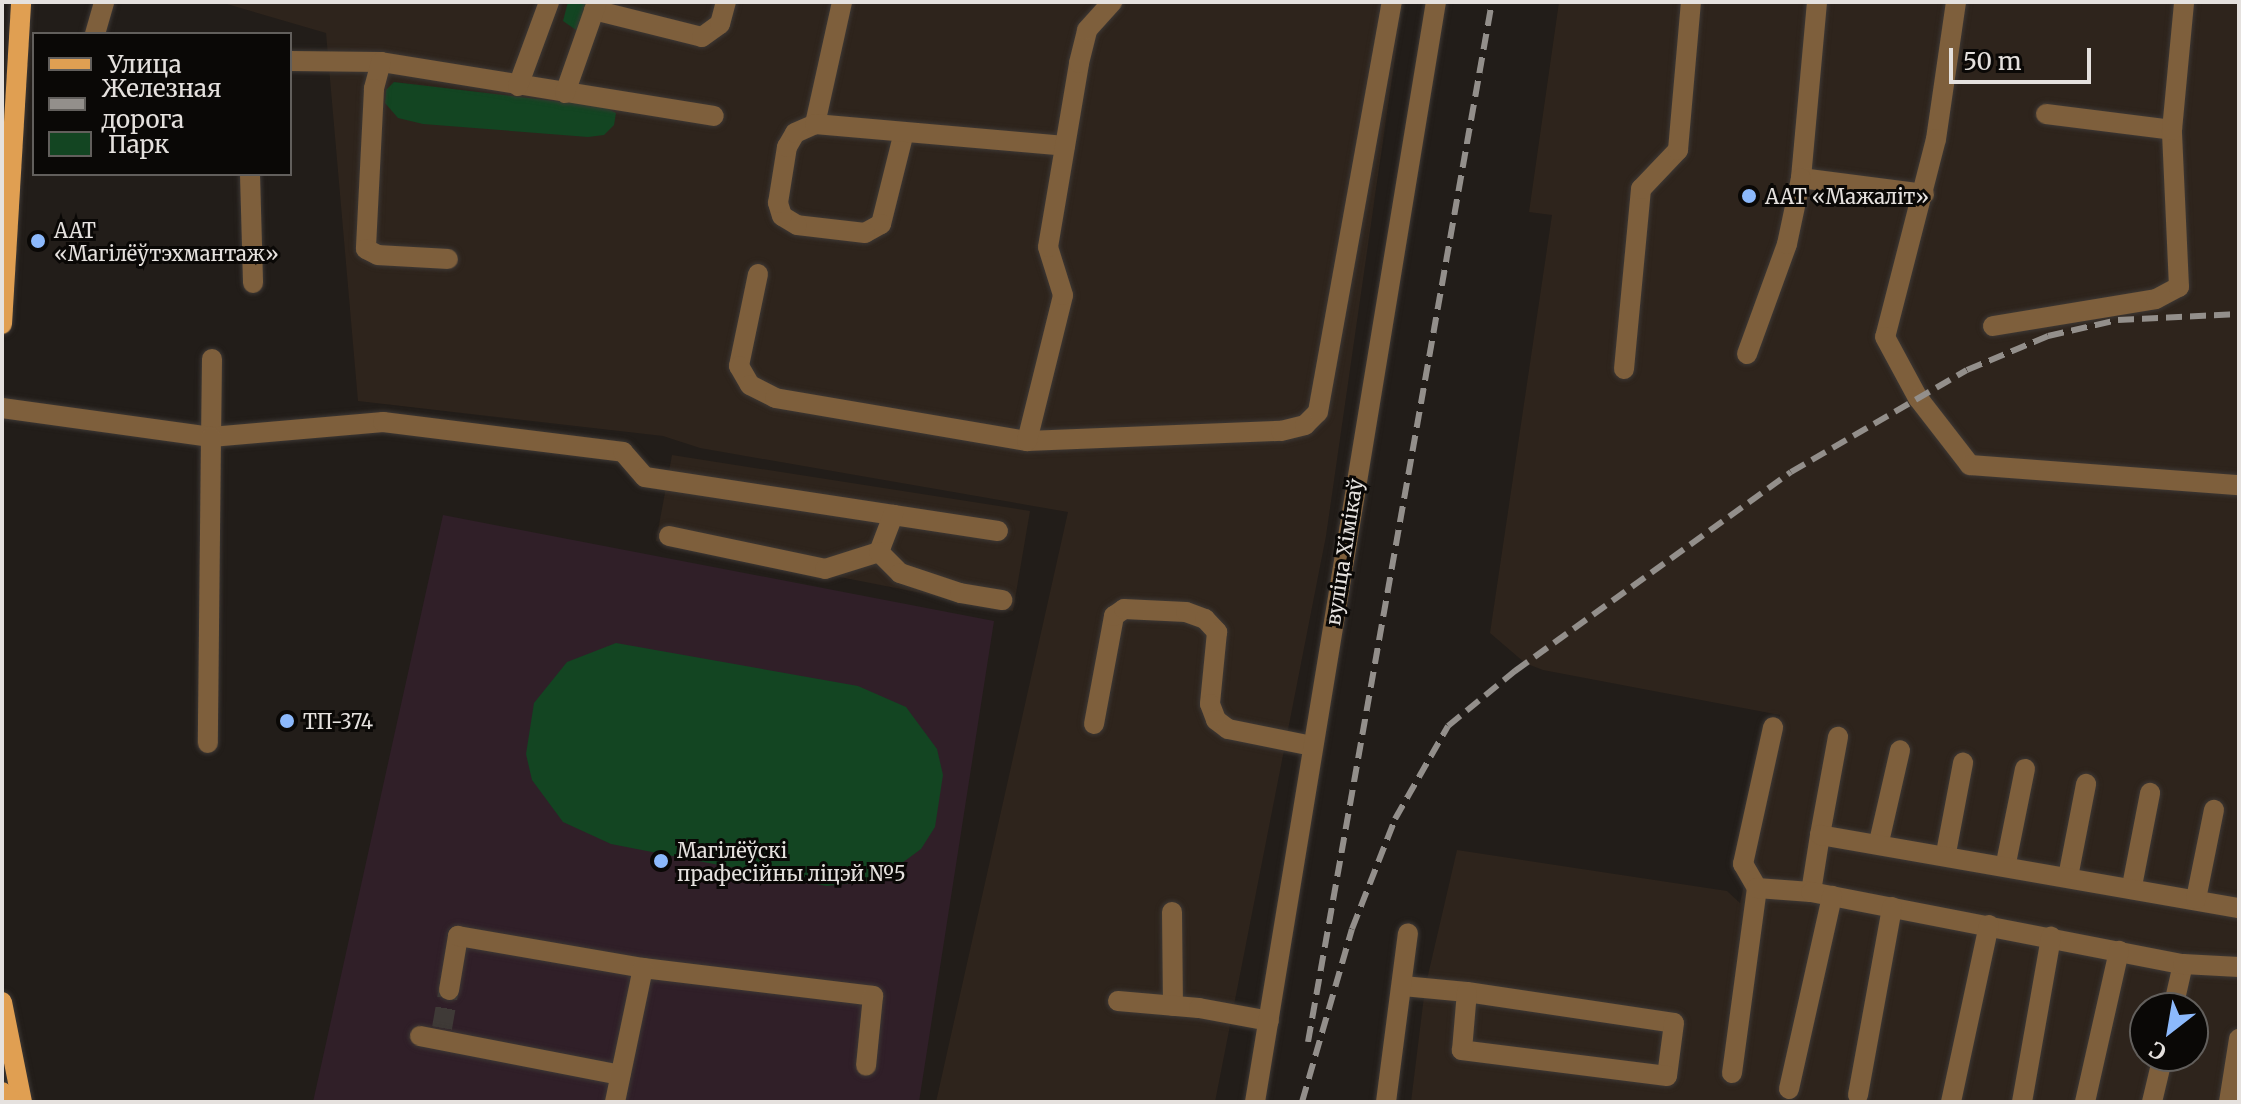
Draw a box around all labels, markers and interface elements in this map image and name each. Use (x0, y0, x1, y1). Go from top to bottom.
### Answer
legend (32, 32, 292, 176)
scale bar (1953, 32, 2095, 82)
text: 50 m (1963, 46, 2022, 77)
text: Улица (108, 49, 182, 80)
text: Железная дорога (102, 73, 221, 135)
text: Парк (108, 129, 169, 160)
place label: ААТ «Мажаліт» (1765, 184, 1929, 208)
marker: ААТ «Мажаліт» (1740, 187, 1758, 205)
place label: ААТ «Магілёўтэхмантаж» (54, 218, 279, 265)
marker: ААТ «Магілёўтэхмантаж» (29, 232, 47, 250)
street label: вуліца Хімікаў (1321, 477, 1367, 627)
place label: ТП-374 (303, 709, 373, 733)
marker: ТП-374 (278, 712, 296, 730)
place label: Магілёўскі прафесійны ліцэй №5 (677, 838, 906, 885)
marker: Магілёўскі прафесійны ліцэй №5 (652, 852, 670, 870)
north arrow (2129, 992, 2209, 1072)
text: С (2144, 1035, 2171, 1067)

